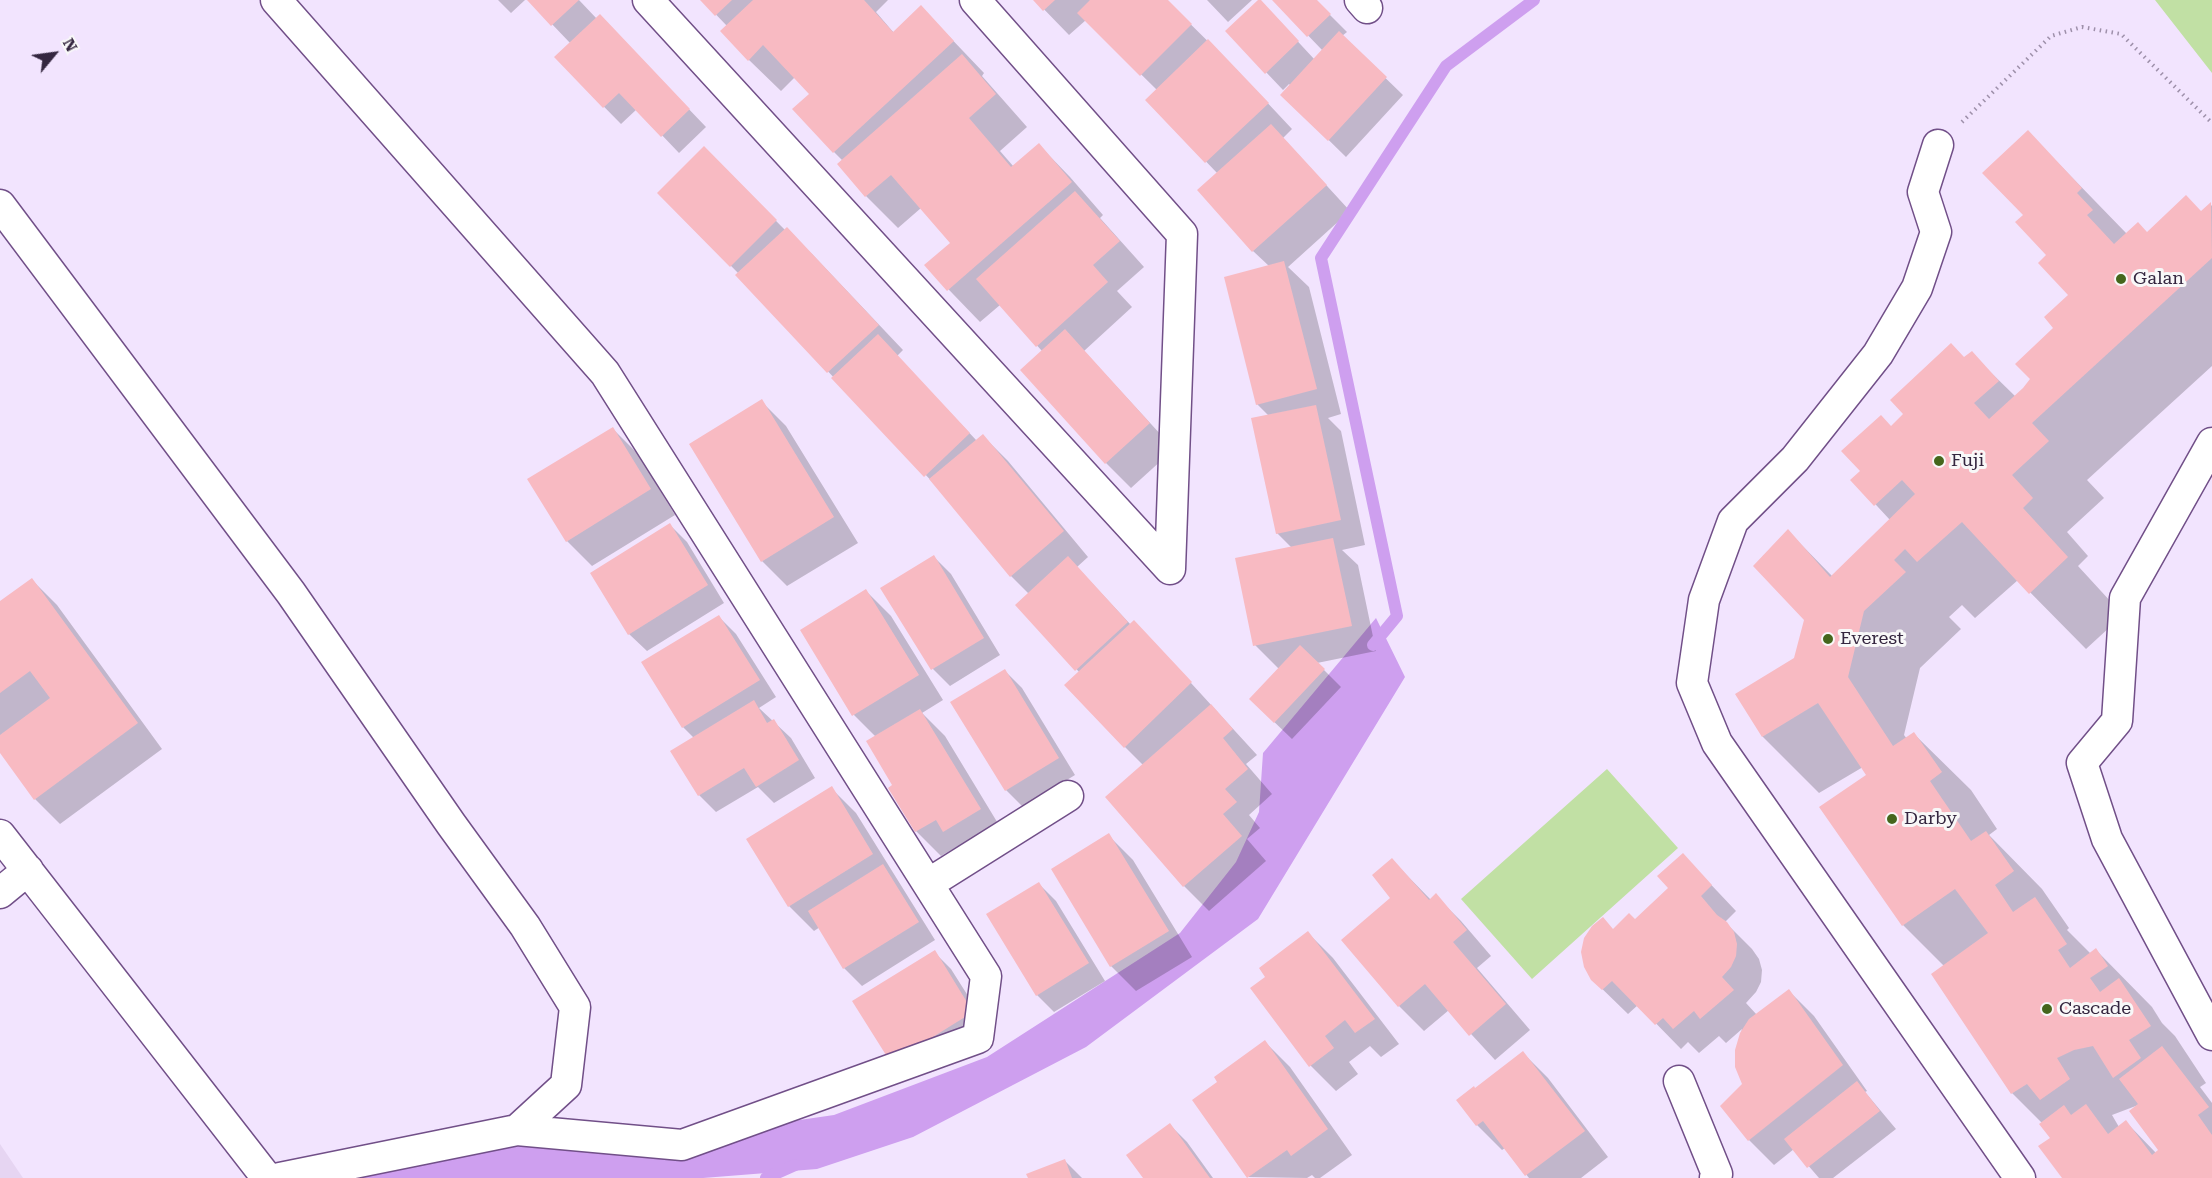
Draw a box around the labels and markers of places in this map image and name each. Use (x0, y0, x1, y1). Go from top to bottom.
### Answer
place label: Galan (2133, 268, 2184, 290)
marker: Galan (2114, 272, 2128, 286)
place label: Fuji (1951, 450, 1984, 472)
marker: Fuji (1932, 454, 1946, 468)
place label: Everest (1840, 628, 1904, 650)
marker: Everest (1821, 632, 1835, 646)
place label: Darby (1904, 808, 1957, 830)
marker: Darby (1885, 812, 1899, 826)
place label: Cascade (2059, 998, 2131, 1020)
marker: Cascade (2040, 1002, 2054, 1016)

